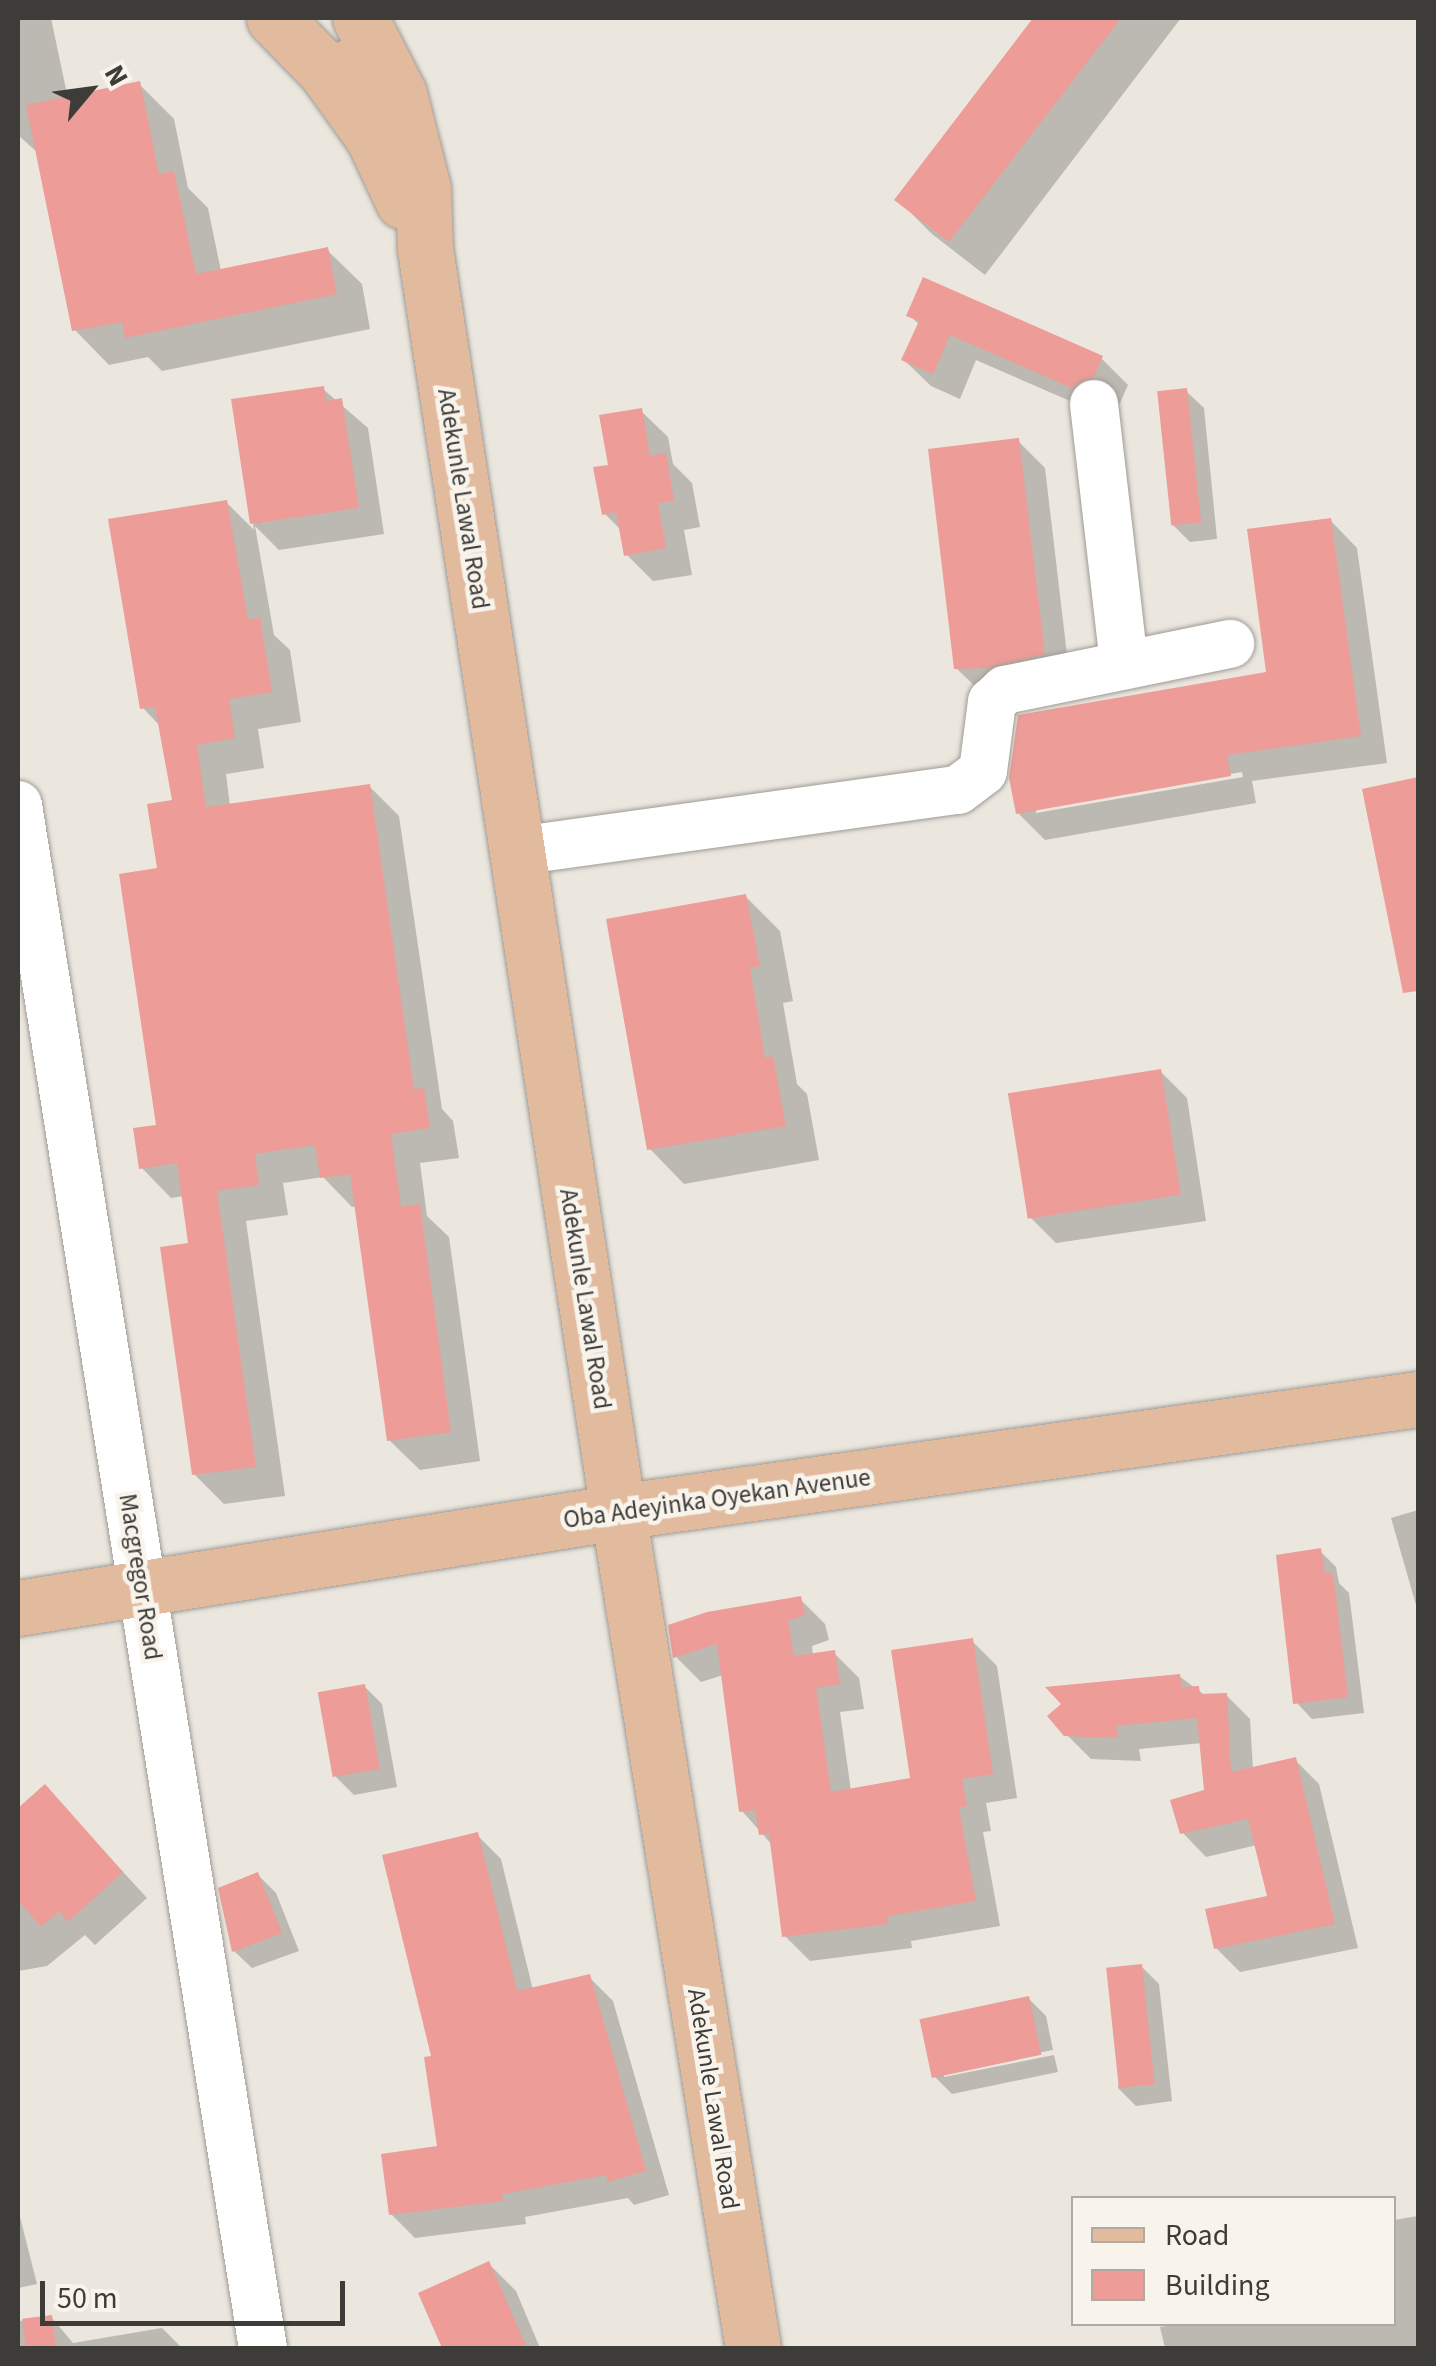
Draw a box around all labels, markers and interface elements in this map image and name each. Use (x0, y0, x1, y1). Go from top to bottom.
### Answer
north arrow (40, 40, 140, 140)
text: N (94, 58, 138, 93)
street label: Adekunle Lawal Road (431, 387, 495, 611)
street label: Adekunle Lawal Road (553, 1187, 617, 1411)
street label: Oba Adeyinka Oyekan Avenue (561, 1463, 873, 1535)
street label: Macgregor Road (112, 1492, 168, 1662)
street label: Adekunle Lawal Road (681, 1987, 745, 2211)
legend (1071, 2196, 1396, 2326)
text: Road (1165, 2214, 1229, 2257)
scale bar (45, 2261, 350, 2323)
text: Building (1165, 2264, 1270, 2307)
text: 50 m (57, 2277, 118, 2320)

